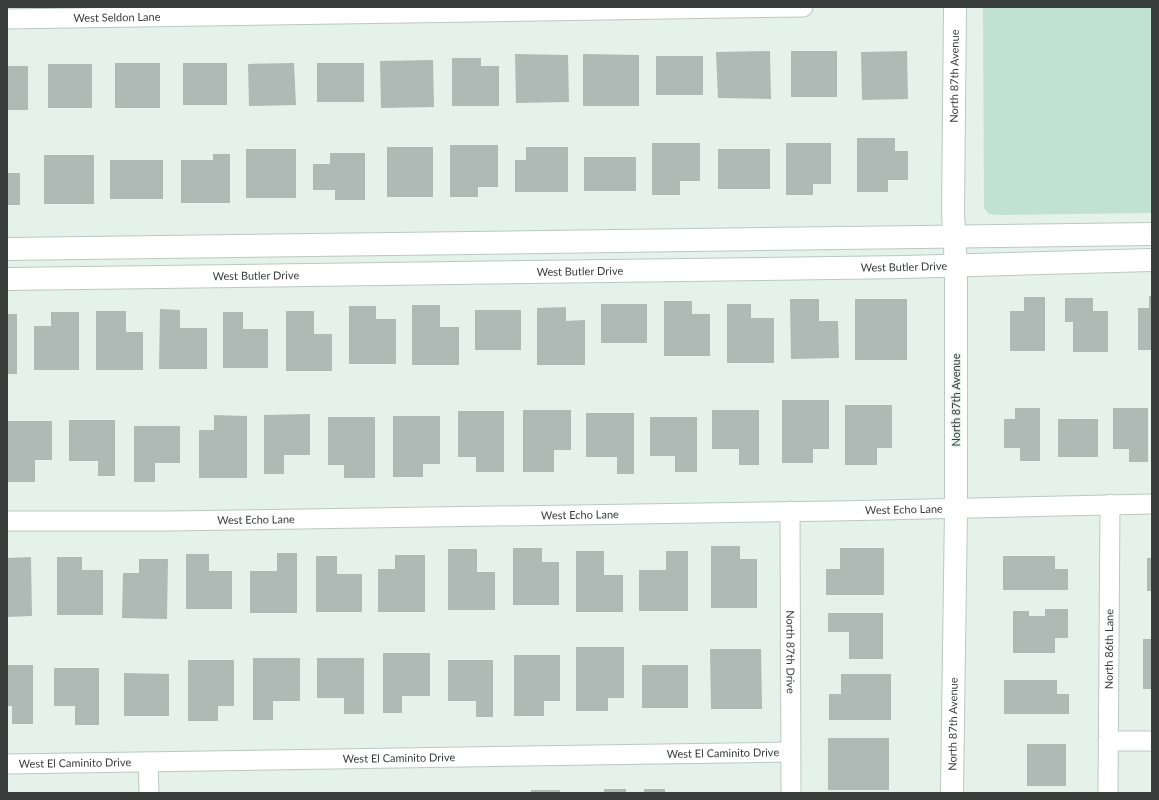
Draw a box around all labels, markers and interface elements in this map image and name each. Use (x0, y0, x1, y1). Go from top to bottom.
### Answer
street label: West Seldon Lane (73, 10, 161, 24)
street label: North 87th Avenue (947, 29, 961, 123)
street label: West Butler Drive (861, 259, 948, 274)
street label: West Butler Drive (537, 264, 623, 278)
street label: West Butler Drive (213, 268, 300, 282)
street label: North 87th Avenue (949, 353, 962, 447)
street label: West Echo Lane (865, 502, 943, 516)
street label: West Echo Lane (541, 507, 619, 521)
street label: West Echo Lane (217, 512, 295, 526)
street label: North 86th Lane (1102, 609, 1115, 689)
street label: North 87th Drive (784, 610, 798, 694)
street label: North 87th Avenue (945, 677, 960, 771)
street label: West El Caminito Drive (667, 745, 779, 760)
street label: West El Caminito Drive (343, 750, 455, 765)
street label: West El Caminito Drive (19, 755, 131, 770)

